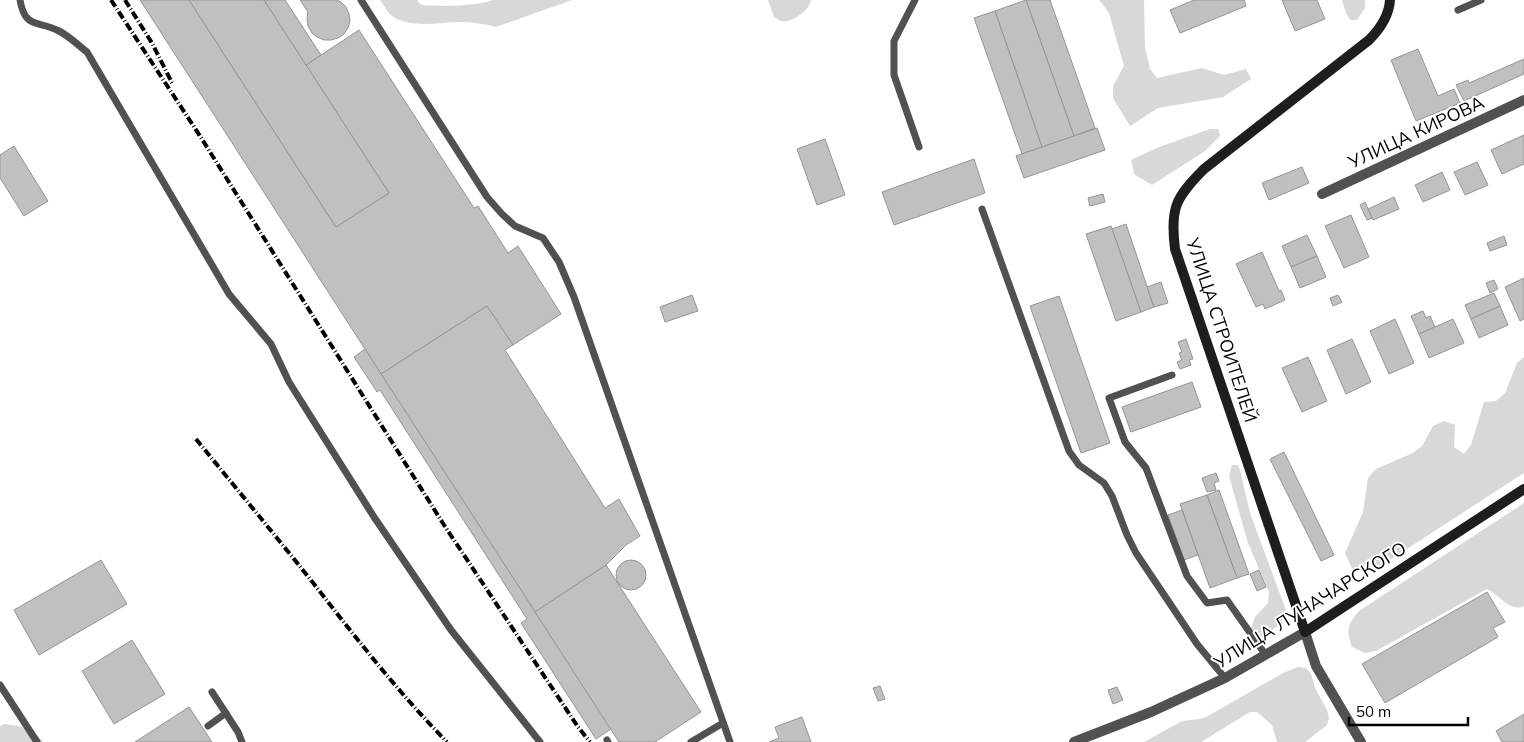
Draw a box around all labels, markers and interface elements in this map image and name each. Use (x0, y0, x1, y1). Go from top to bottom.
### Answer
street label: УЛИЦА КИРОВА (1343, 90, 1488, 174)
street label: УЛИЦА СТРОИТЕЛЕЙ (1181, 234, 1263, 425)
street label: УЛИЦА ЛУНАЧАРСКОГО (1209, 536, 1410, 674)
scale bar (1349, 694, 1468, 726)
text: 50 m (1356, 702, 1391, 721)

